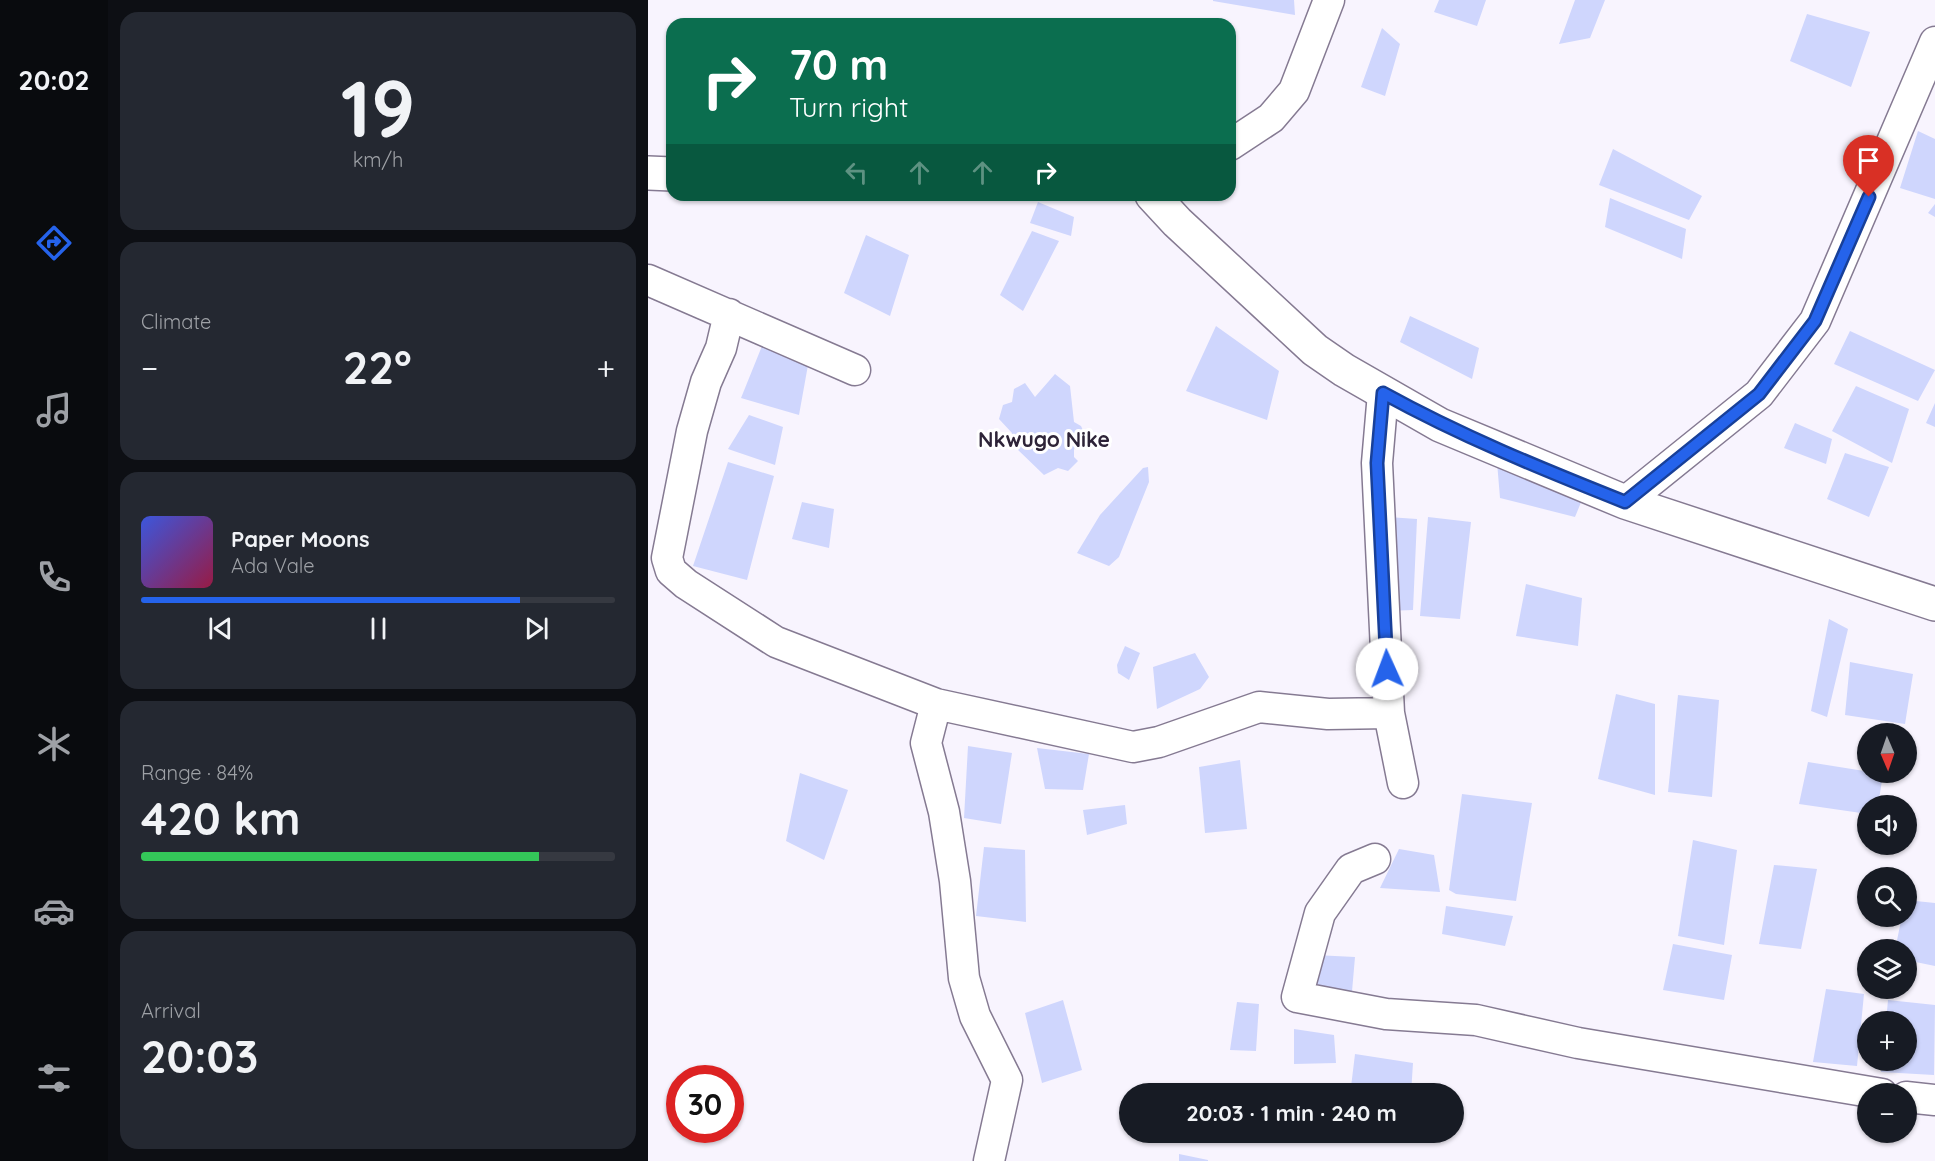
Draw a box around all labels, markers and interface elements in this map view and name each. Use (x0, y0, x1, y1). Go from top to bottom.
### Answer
text: 70 m (789, 38, 888, 91)
icon: right (690, 42, 768, 120)
text: 19 (341, 59, 415, 157)
text: 20:02 (18, 63, 90, 97)
text: Turn right (789, 90, 908, 124)
pin (1843, 135, 1894, 197)
icon: arrive (1852, 144, 1885, 177)
text: km/h (353, 147, 403, 172)
icon: left (840, 156, 873, 189)
icon: ahead (903, 156, 936, 189)
icon: ahead (966, 156, 999, 189)
icon: right (1029, 156, 1062, 189)
icon: directions (33, 222, 75, 264)
text: Climate (141, 309, 211, 334)
text: 22° (343, 339, 412, 395)
text: − (141, 347, 158, 388)
text: + (596, 347, 615, 388)
icon: music (33, 389, 75, 431)
district label: Nkwugo Nike (978, 426, 1110, 452)
text: Paper Moons (231, 525, 370, 553)
text: Ada Vale (231, 553, 315, 578)
icon: phone (33, 556, 75, 598)
icon: previous (204, 612, 237, 645)
icon: pause (362, 612, 395, 645)
icon: next (520, 612, 553, 645)
position arrow (1355, 637, 1419, 701)
icon: climate (33, 723, 75, 765)
north arrow (1857, 723, 1917, 783)
map controls (1857, 723, 1917, 1143)
text: Range · 84% (141, 760, 253, 785)
text: 420 km (141, 790, 300, 846)
button: sound (1857, 795, 1917, 855)
button: search (1857, 867, 1917, 927)
icon: car (33, 890, 75, 932)
button: layers (1857, 939, 1917, 999)
text: Arrival (141, 998, 201, 1023)
button: + (1857, 1011, 1917, 1071)
text: 20:03 (141, 1028, 258, 1084)
icon: filters (33, 1057, 75, 1099)
speed limit sign: 30 (666, 1065, 744, 1143)
button: − (1857, 1083, 1917, 1143)
text: 20:03 · 1 min · 240 m (1186, 1099, 1397, 1127)

